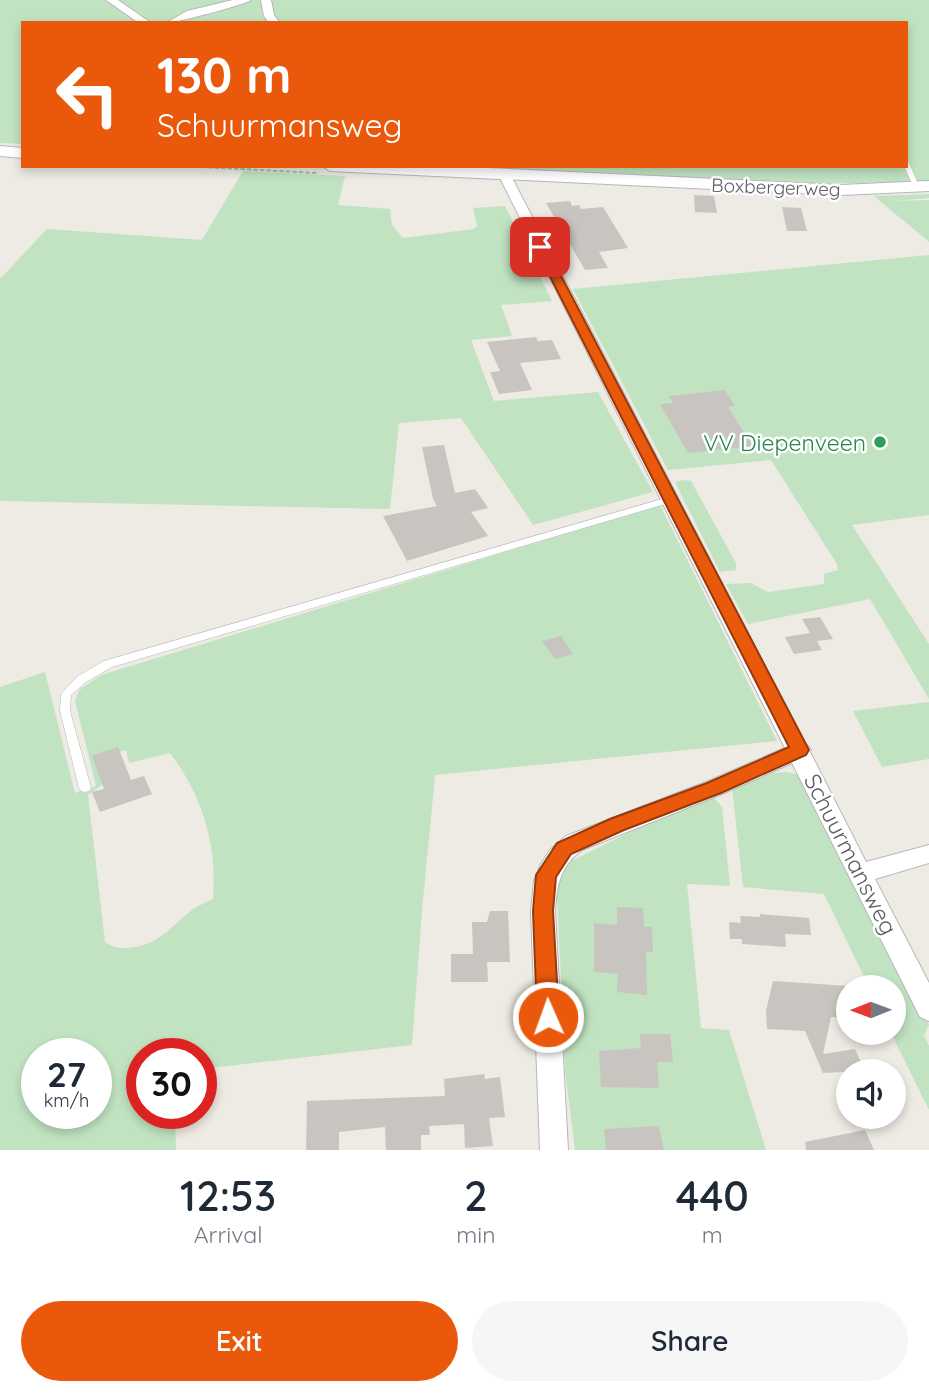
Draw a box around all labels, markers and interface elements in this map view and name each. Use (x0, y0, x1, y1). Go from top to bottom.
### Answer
text: 130 m (157, 44, 291, 105)
icon: left (42, 49, 133, 140)
text: Schuurmansweg (157, 105, 403, 145)
street label: Boxbergerweg (711, 173, 841, 201)
pin (510, 217, 570, 277)
icon: arrive (521, 228, 559, 266)
place label: VV Diepenveen (703, 428, 866, 457)
marker: VV Diepenveen (872, 434, 888, 450)
street label: Schuurmansweg (798, 769, 904, 939)
north arrow (836, 975, 906, 1045)
map controls (836, 975, 906, 1129)
position arrow (511, 980, 585, 1054)
speed limit sign: 30 (126, 1038, 217, 1129)
text: 27 (47, 1052, 86, 1096)
button: sound (836, 1059, 906, 1129)
text: km/h (44, 1089, 89, 1112)
text: 12:53 (180, 1169, 276, 1222)
text: 2 (464, 1169, 488, 1222)
text: 440 (676, 1169, 749, 1222)
text: Arrival (194, 1220, 263, 1249)
text: min (456, 1220, 496, 1249)
text: m (702, 1220, 723, 1249)
button: Exit (21, 1301, 458, 1381)
button: Share (472, 1301, 908, 1381)

